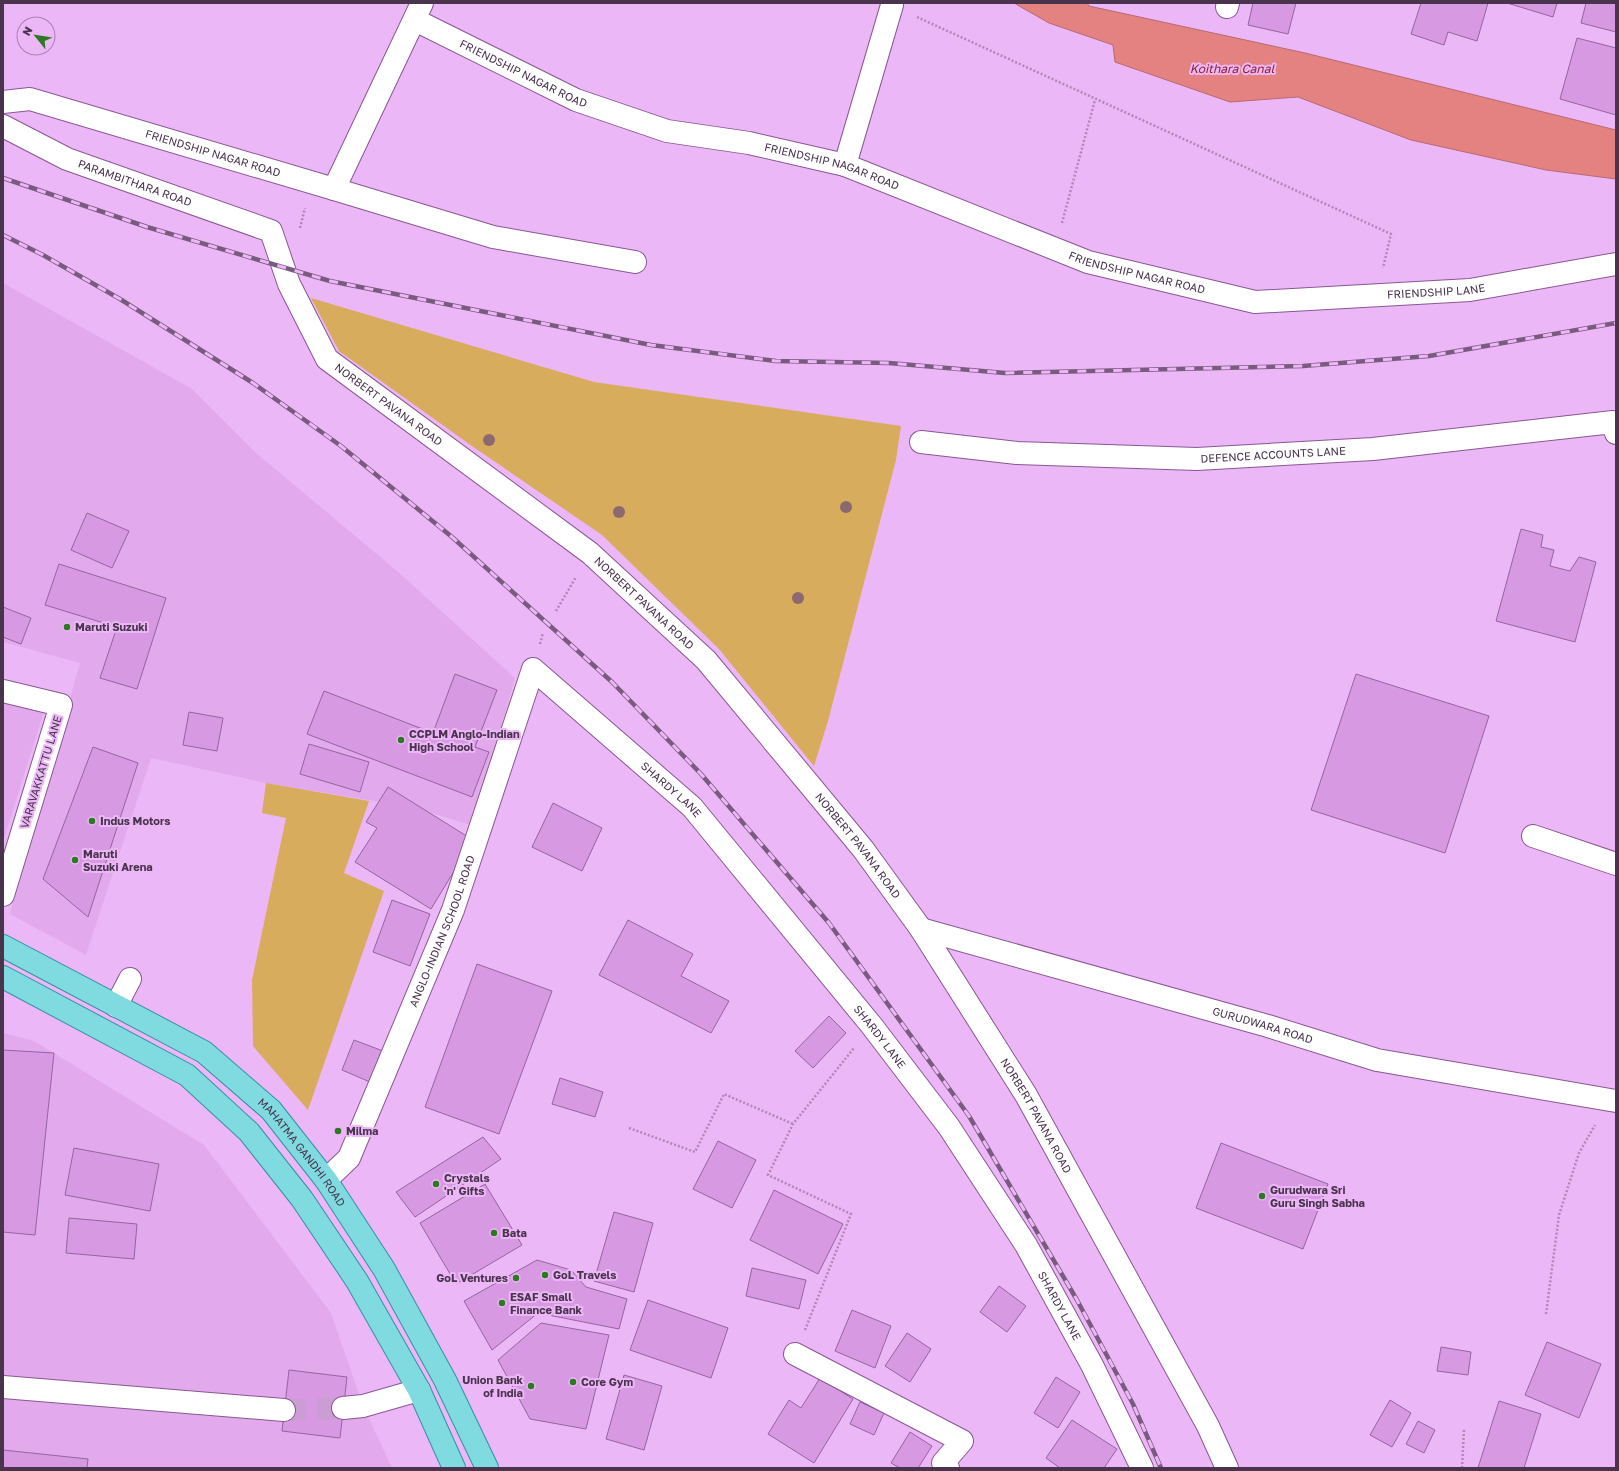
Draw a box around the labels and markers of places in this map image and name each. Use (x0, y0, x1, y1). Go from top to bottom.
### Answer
place label: Maruti Suzuki (75, 620, 148, 633)
marker: Maruti Suzuki (62, 622, 72, 632)
place label: CCPLM Anglo-Indian High School (409, 727, 520, 753)
marker: CCPLM Anglo-Indian High School (396, 735, 406, 745)
place label: Indus Motors (100, 814, 170, 827)
marker: Indus Motors (87, 816, 97, 826)
place label: Maruti Suzuki Arena (83, 847, 153, 873)
marker: Maruti Suzuki Arena (70, 855, 80, 865)
place label: Milma (346, 1124, 379, 1137)
marker: Milma (333, 1126, 343, 1136)
place label: Crystals 'n' Gifts (444, 1171, 490, 1197)
marker: Crystals 'n' Gifts (431, 1179, 441, 1189)
place label: Gurudwara Sri Guru Singh Sabha (1270, 1183, 1365, 1209)
marker: Gurudwara Sri Guru Singh Sabha (1257, 1191, 1267, 1201)
place label: Bata (502, 1226, 527, 1239)
marker: Bata (489, 1228, 499, 1238)
place label: GoL Travels (553, 1268, 616, 1281)
marker: GoL Travels (540, 1270, 550, 1280)
place label: GoL Ventures (436, 1271, 508, 1284)
marker: GoL Ventures (511, 1273, 521, 1283)
place label: ESAF Small Finance Bank (510, 1290, 583, 1316)
marker: ESAF Small Finance Bank (497, 1298, 507, 1308)
place label: Union Bank of India (462, 1373, 524, 1399)
place label: Core Gym (581, 1375, 633, 1388)
marker: Core Gym (568, 1377, 578, 1387)
marker: Union Bank of India (526, 1381, 536, 1391)

